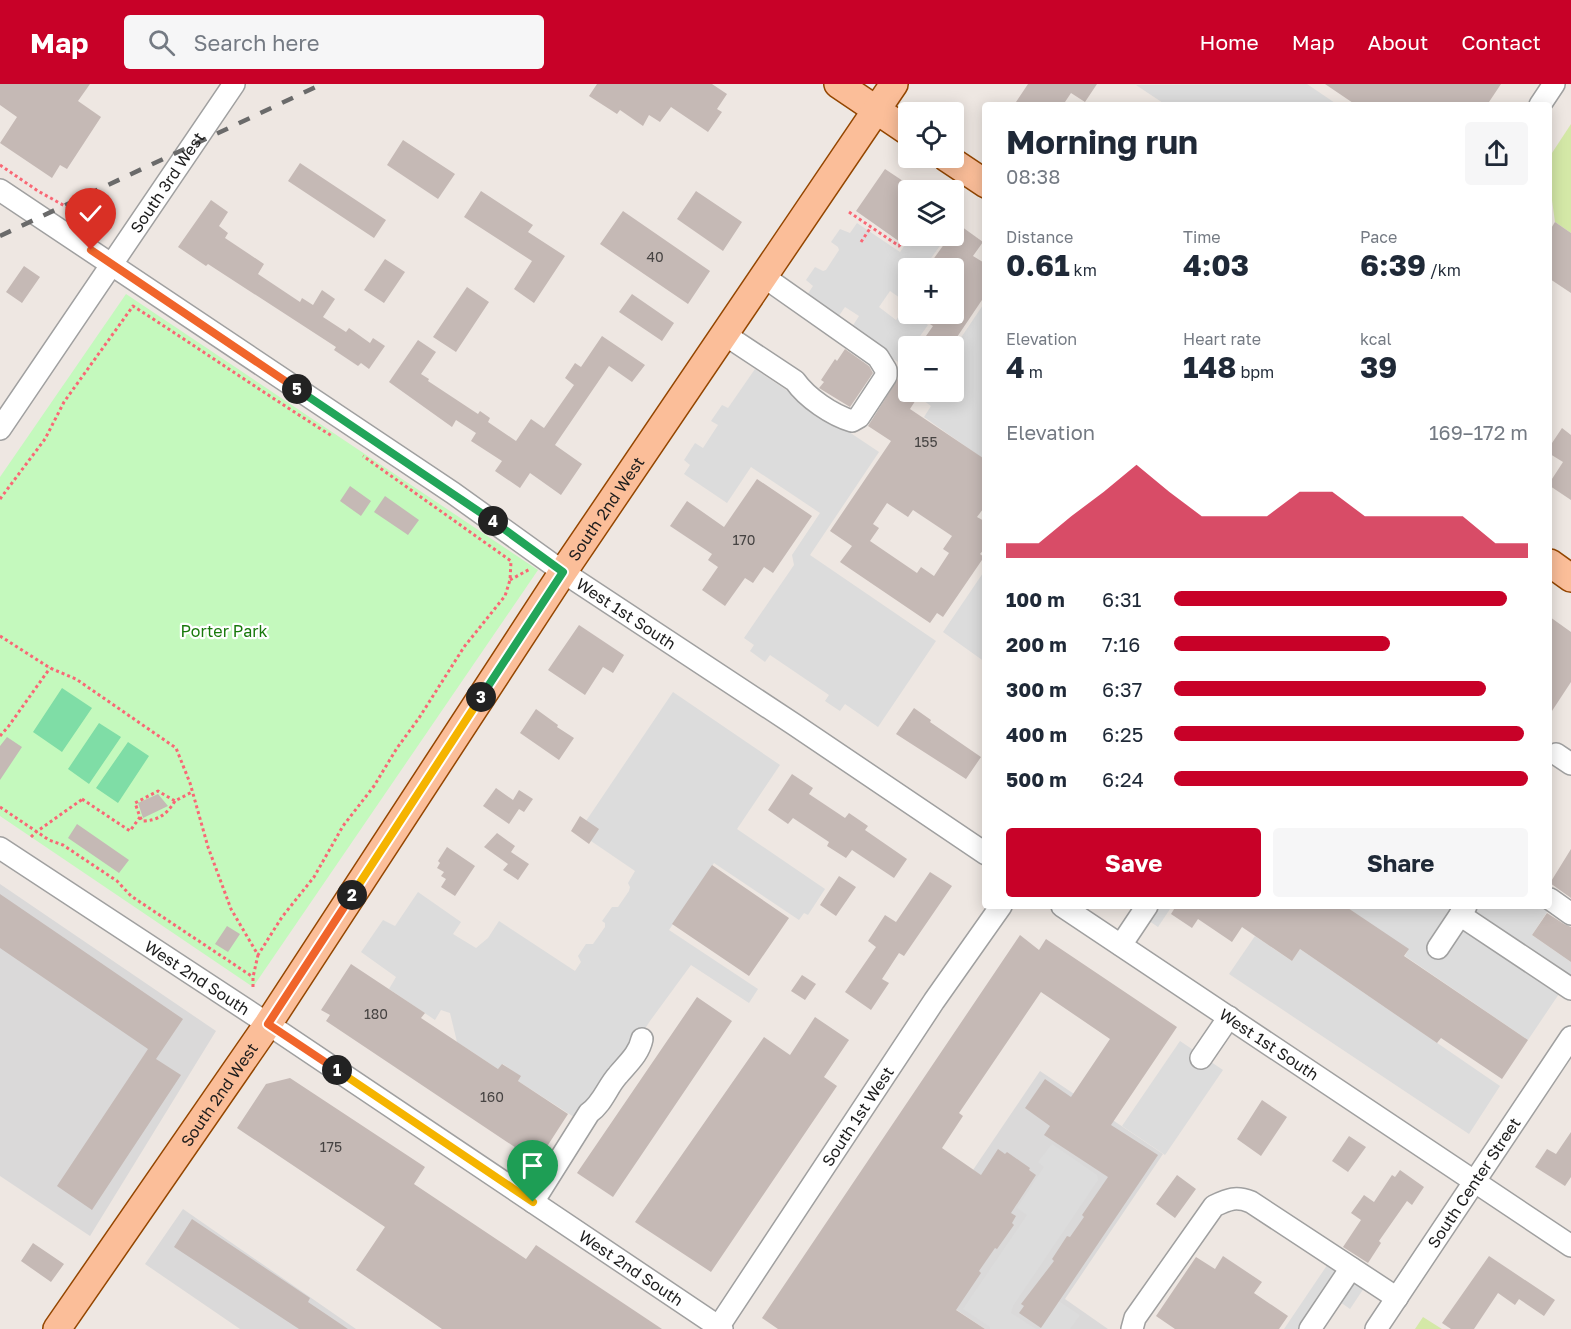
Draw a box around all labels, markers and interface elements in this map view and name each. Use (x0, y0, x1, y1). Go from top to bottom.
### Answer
search box (124, 15, 544, 69)
text: Map (30, 26, 88, 59)
icon: search (145, 26, 178, 59)
text: Search here (193, 29, 319, 56)
text: Home (1199, 29, 1259, 55)
text: Map (1292, 29, 1335, 55)
text: About (1368, 29, 1428, 55)
text: Contact (1461, 29, 1541, 55)
map controls (898, 102, 964, 402)
button: locate (898, 102, 964, 168)
text: Morning run (1006, 122, 1198, 161)
button: share (1465, 122, 1528, 185)
street label: South 3rd West (126, 128, 209, 237)
text: 08:38 (1006, 164, 1061, 188)
button: layers (898, 180, 964, 246)
pin (65, 188, 116, 250)
icon: check (74, 197, 107, 230)
text: Distance (1006, 227, 1073, 247)
text: Time (1183, 227, 1221, 247)
text: Pace (1360, 227, 1397, 247)
text: 0.61 (1006, 247, 1070, 283)
text: 4:03 (1183, 247, 1249, 283)
text: 6:39 (1360, 247, 1426, 283)
house number: 40 (646, 248, 664, 265)
button: + (898, 258, 964, 324)
text: km (1070, 260, 1097, 280)
text: /km (1426, 260, 1461, 280)
text: Elevation (1006, 329, 1077, 349)
text: Heart rate (1183, 329, 1261, 349)
text: kcal (1360, 329, 1392, 349)
button: − (898, 336, 964, 402)
text: 4 (1006, 349, 1025, 385)
text: 148 (1183, 349, 1236, 385)
text: 39 (1360, 349, 1397, 385)
text: m (1025, 362, 1043, 382)
text: bpm (1236, 362, 1274, 382)
pin: 5 (282, 374, 312, 404)
text: 5 (292, 379, 302, 399)
text: Elevation (1006, 420, 1095, 444)
text: 169–172 m (1429, 420, 1528, 444)
house number: 155 (914, 433, 938, 450)
street label: South 2nd West (563, 453, 648, 565)
pin: 4 (478, 506, 508, 536)
text: 4 (488, 511, 498, 531)
house number: 170 (733, 531, 755, 548)
street label: West 1st South (572, 573, 680, 654)
text: 100 m (1006, 587, 1065, 611)
text: 6:31 (1102, 587, 1142, 611)
park label: Porter Park (180, 621, 268, 641)
text: 200 m (1006, 632, 1067, 656)
text: 7:16 (1102, 632, 1140, 656)
text: 300 m (1006, 677, 1067, 701)
text: 6:37 (1102, 677, 1142, 701)
pin: 3 (466, 682, 496, 712)
text: 3 (476, 687, 486, 707)
text: 400 m (1006, 722, 1067, 746)
text: 6:25 (1102, 722, 1143, 746)
text: 500 m (1006, 767, 1067, 791)
text: 6:24 (1102, 767, 1144, 791)
button: Save (1006, 828, 1261, 897)
button: Share (1273, 828, 1528, 897)
pin: 2 (337, 880, 367, 910)
text: 2 (347, 885, 357, 905)
street label: West 2nd South (141, 936, 254, 1019)
street label: West 1st South (1216, 1004, 1323, 1085)
house number: 180 (364, 1005, 388, 1022)
street label: South 2nd West (176, 1039, 262, 1150)
pin: 1 (322, 1055, 352, 1085)
text: 1 (333, 1060, 341, 1080)
street label: South 1st West (818, 1063, 898, 1170)
house number: 160 (480, 1088, 504, 1105)
street label: South Center Street (1423, 1113, 1525, 1252)
house number: 175 (320, 1138, 342, 1155)
pin (507, 1140, 558, 1202)
icon: arrive (516, 1149, 549, 1182)
street label: West 2nd South (575, 1226, 687, 1310)

